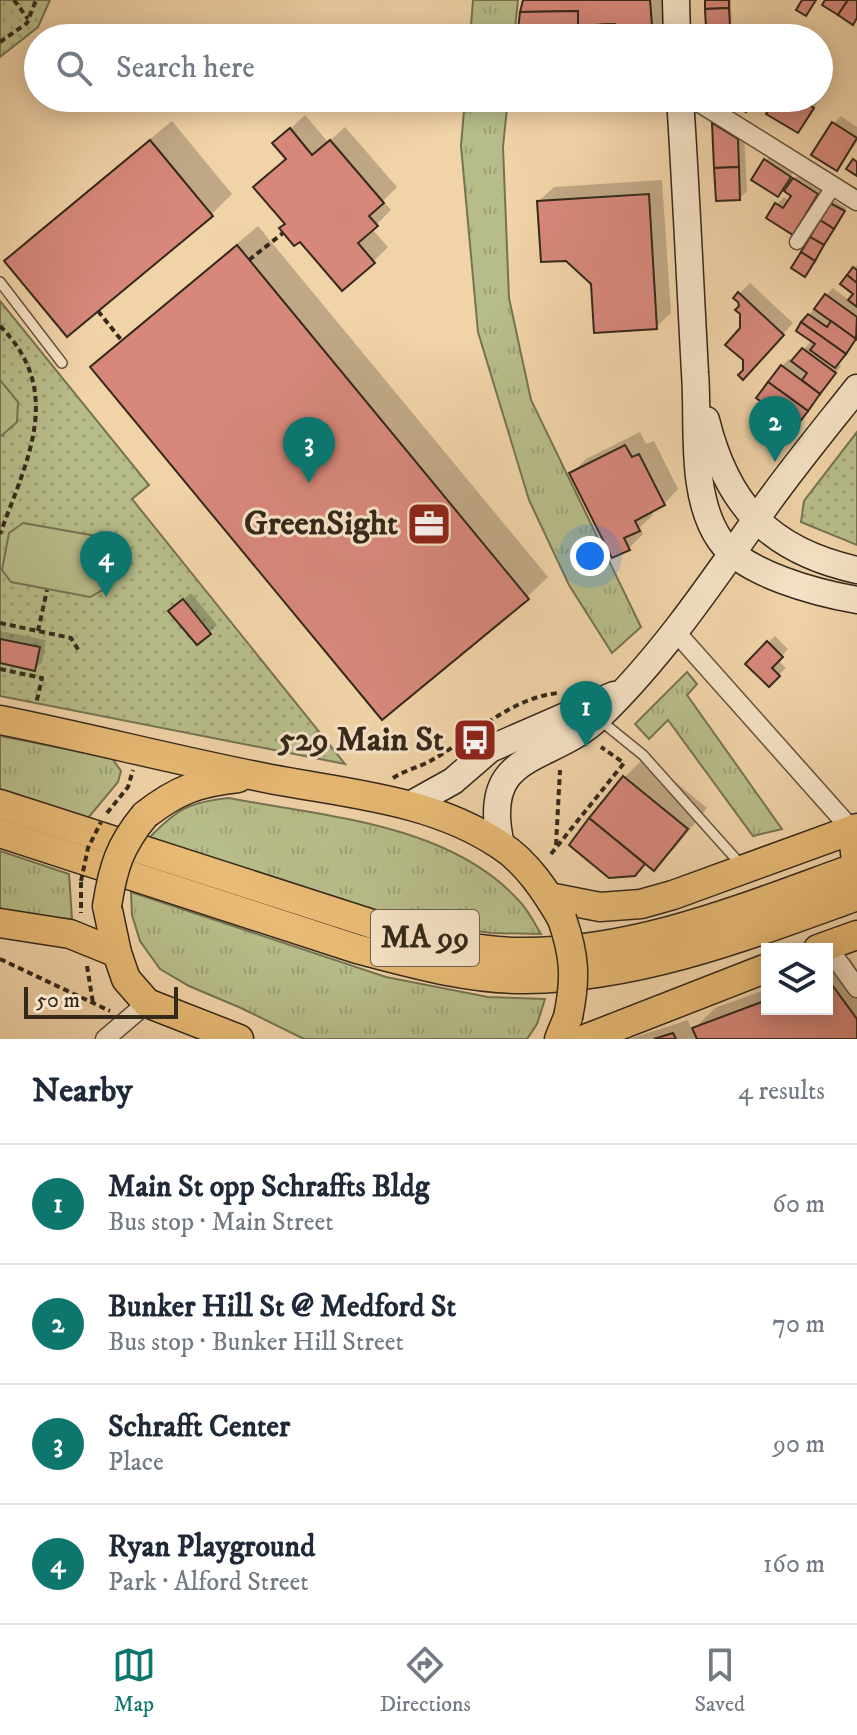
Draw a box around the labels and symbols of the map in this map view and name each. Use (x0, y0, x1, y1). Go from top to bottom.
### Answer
pin: 2 (749, 396, 801, 462)
pin: 3 (283, 417, 335, 483)
office icon: GreenSight (405, 500, 453, 548)
place label: GreenSight (244, 503, 398, 545)
pin: 4 (80, 531, 132, 597)
your location (570, 536, 610, 576)
pin: 1 (560, 681, 612, 747)
bus stop icon: 529 Main St (451, 716, 499, 764)
place label: 529 Main St (277, 719, 444, 761)
road number: MA 99 (371, 910, 479, 966)
scale bar (24, 983, 178, 1019)

